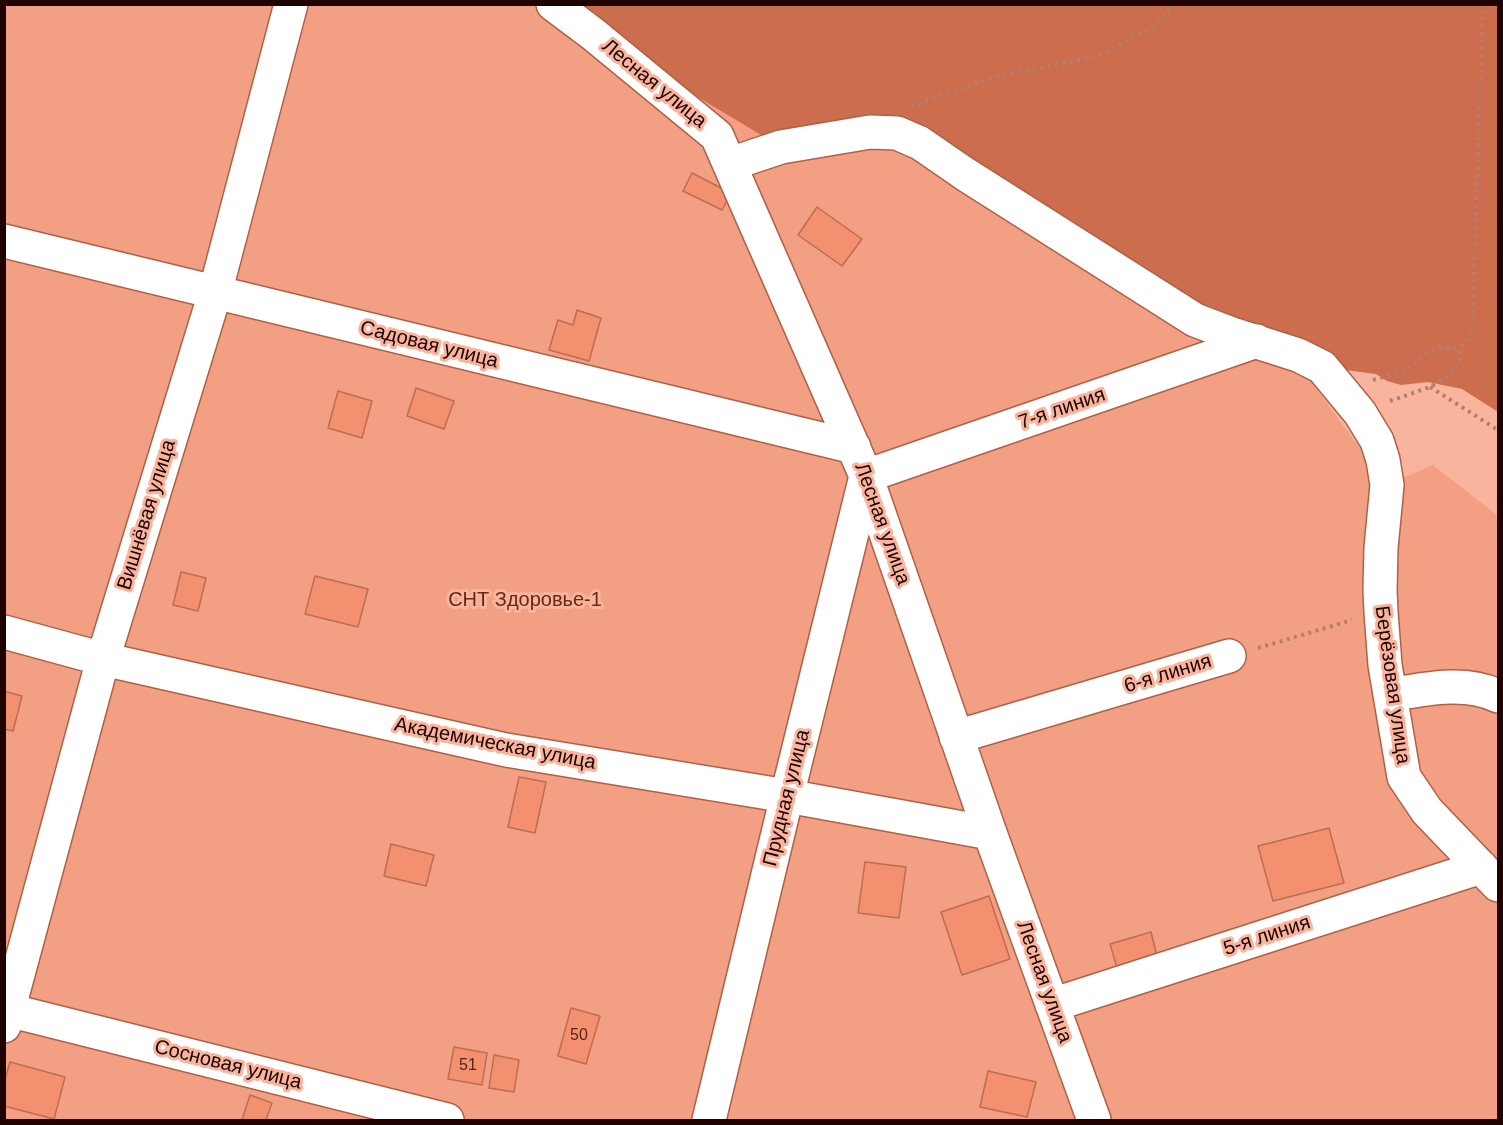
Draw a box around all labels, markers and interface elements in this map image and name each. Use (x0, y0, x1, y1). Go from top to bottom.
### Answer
street label: Лесная улица (597, 34, 711, 134)
street label: Садовая улица (357, 316, 501, 374)
street label: 7-я линия (1016, 383, 1108, 435)
street label: Вишнёвая улица (113, 437, 181, 593)
street label: Лесная улица (849, 460, 915, 588)
park label: СНТ Здоровье-1 (448, 588, 602, 612)
street label: Берёзовая улица (1369, 604, 1415, 766)
street label: 6-я линия (1121, 649, 1215, 699)
street label: Академическая улица (392, 713, 598, 775)
street label: Прудная улица (758, 727, 816, 869)
street label: 5-я линия (1220, 911, 1314, 961)
street label: Лесная улица (1011, 918, 1077, 1046)
house number: 50 (570, 1026, 588, 1046)
street label: Сосновая улица (152, 1035, 304, 1095)
house number: 51 (459, 1056, 477, 1076)

